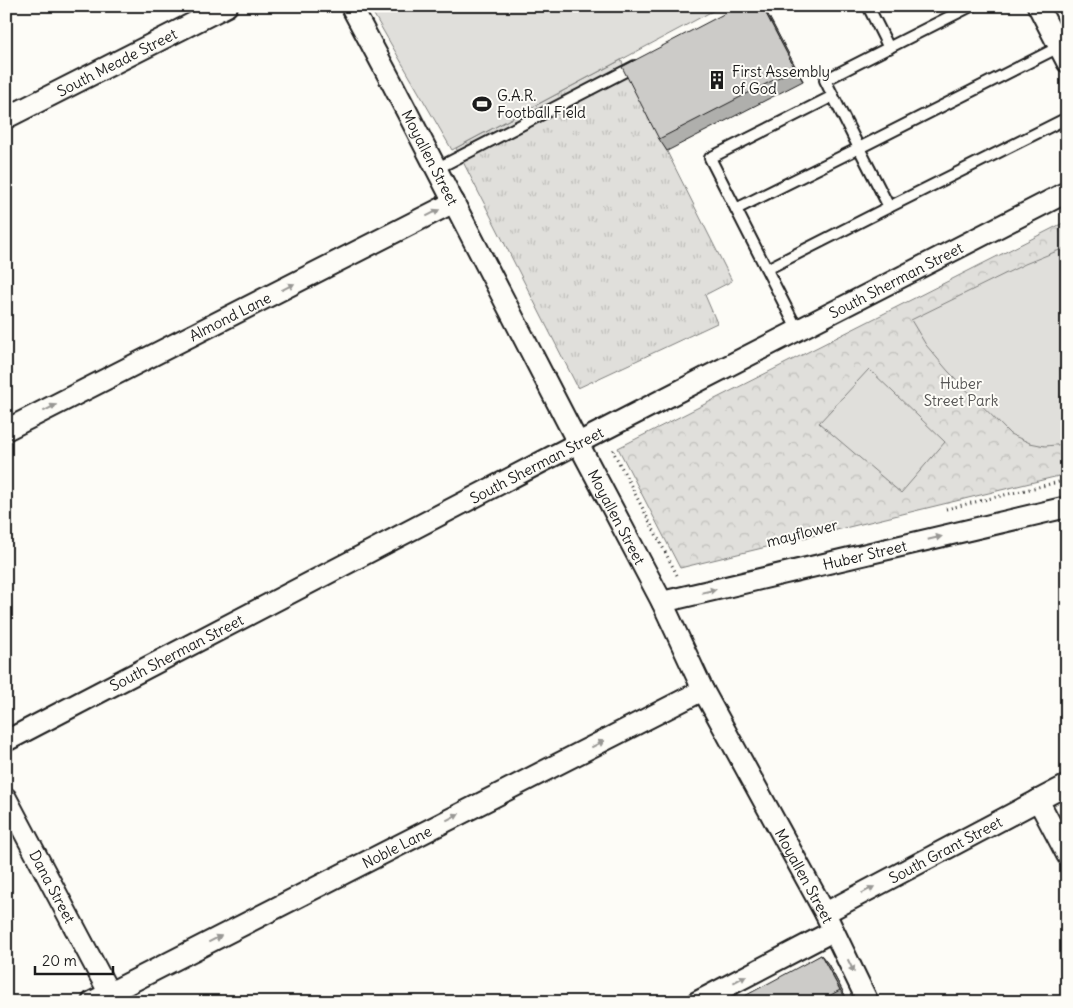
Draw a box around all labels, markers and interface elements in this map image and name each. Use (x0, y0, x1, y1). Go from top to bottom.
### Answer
street label: South Meade Street (53, 24, 180, 100)
place label: First Assembly of God (732, 62, 830, 98)
building icon: First Assembly of God (706, 69, 728, 91)
place label: G.A.R. Football Field (497, 86, 586, 122)
sports icon: G.A.R. Football Field (471, 93, 493, 115)
street label: Moyallen Street (398, 107, 463, 208)
one-way arrow (426, 209, 440, 217)
street label: South Sherman Street (825, 238, 966, 322)
one-way arrow (281, 283, 295, 291)
street label: Almond Lane (186, 287, 274, 345)
park label: Huber Street Park (924, 374, 999, 410)
one-way arrow (43, 404, 57, 412)
street label: South Sherman Street (466, 422, 606, 507)
street label: Moyallen Street (584, 466, 650, 568)
street label: mayflower (764, 515, 840, 551)
one-way arrow (928, 534, 943, 542)
street label: Huber Street (821, 535, 908, 574)
one-way arrow (701, 587, 716, 595)
street label: South Sherman Street (106, 610, 246, 695)
one-way arrow (591, 740, 605, 748)
street label: South Grant Street (885, 812, 1005, 887)
one-way arrow (446, 813, 461, 821)
street label: Noble Lane (359, 821, 434, 872)
street label: Moyallen Street (771, 825, 838, 926)
street label: Dana Street (26, 847, 80, 926)
one-way arrow (860, 886, 875, 894)
one-way arrow (208, 935, 222, 943)
scale bar (35, 943, 112, 975)
text: 20 m (42, 951, 77, 970)
one-way arrow (847, 959, 855, 973)
one-way arrow (733, 975, 748, 983)

